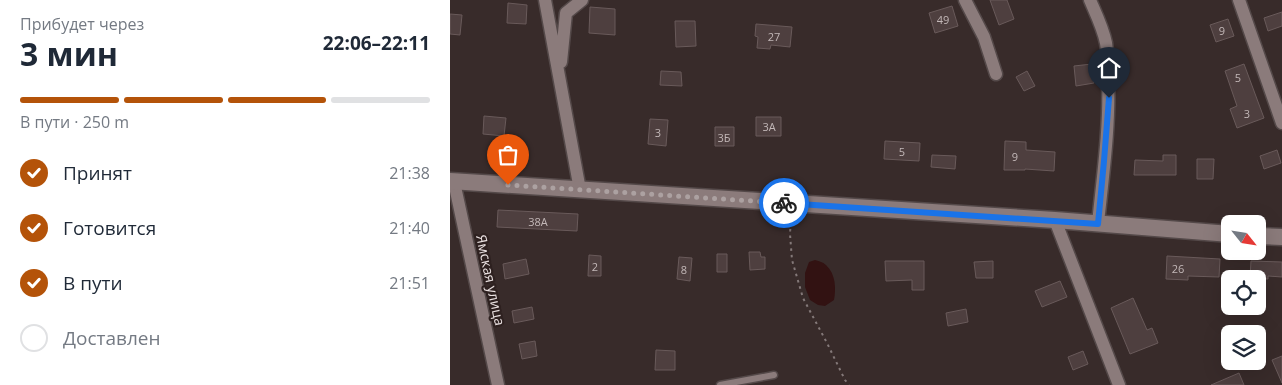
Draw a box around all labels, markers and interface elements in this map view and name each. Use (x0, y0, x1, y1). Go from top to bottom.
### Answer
house number: 49 (937, 12, 949, 27)
text: Прибудет через (20, 13, 144, 35)
house number: 9 (1219, 23, 1225, 38)
house number: 27 (768, 29, 780, 44)
text: 22:06–22:11 (323, 30, 430, 56)
text: 3 мин (20, 32, 118, 75)
pin (1088, 47, 1130, 98)
icon: home (1095, 54, 1123, 82)
house number: 5 (1235, 70, 1241, 85)
house number: 3 (1244, 106, 1250, 121)
text: В пути · 250 m (20, 111, 129, 133)
house number: 3А (762, 119, 776, 134)
house number: 3 (655, 125, 661, 140)
house number: 3Б (717, 130, 731, 145)
pin (487, 134, 529, 185)
icon: bag (494, 141, 522, 169)
house number: 5 (899, 144, 905, 159)
house number: 9 (1012, 149, 1018, 164)
icon: check (20, 159, 48, 187)
text: Принят (63, 160, 132, 186)
text: 21:38 (389, 162, 430, 184)
courier (759, 178, 809, 228)
icon: bike (770, 189, 798, 217)
icon: check (20, 214, 48, 242)
house number: 38А (528, 214, 548, 229)
text: Готовится (63, 215, 156, 241)
north arrow (1221, 215, 1266, 260)
map controls (1221, 215, 1266, 370)
text: 21:40 (389, 217, 430, 239)
street label: Ямская улица (472, 233, 510, 327)
house number: 2 (592, 259, 598, 274)
house number: 26 (1172, 261, 1184, 276)
house number: 8 (681, 262, 687, 277)
icon: check (20, 269, 48, 297)
text: В пути (63, 270, 123, 296)
button: locate (1221, 270, 1266, 315)
text: 21:51 (389, 272, 430, 294)
text: Доставлен (63, 325, 161, 351)
button: layers (1221, 325, 1266, 370)

